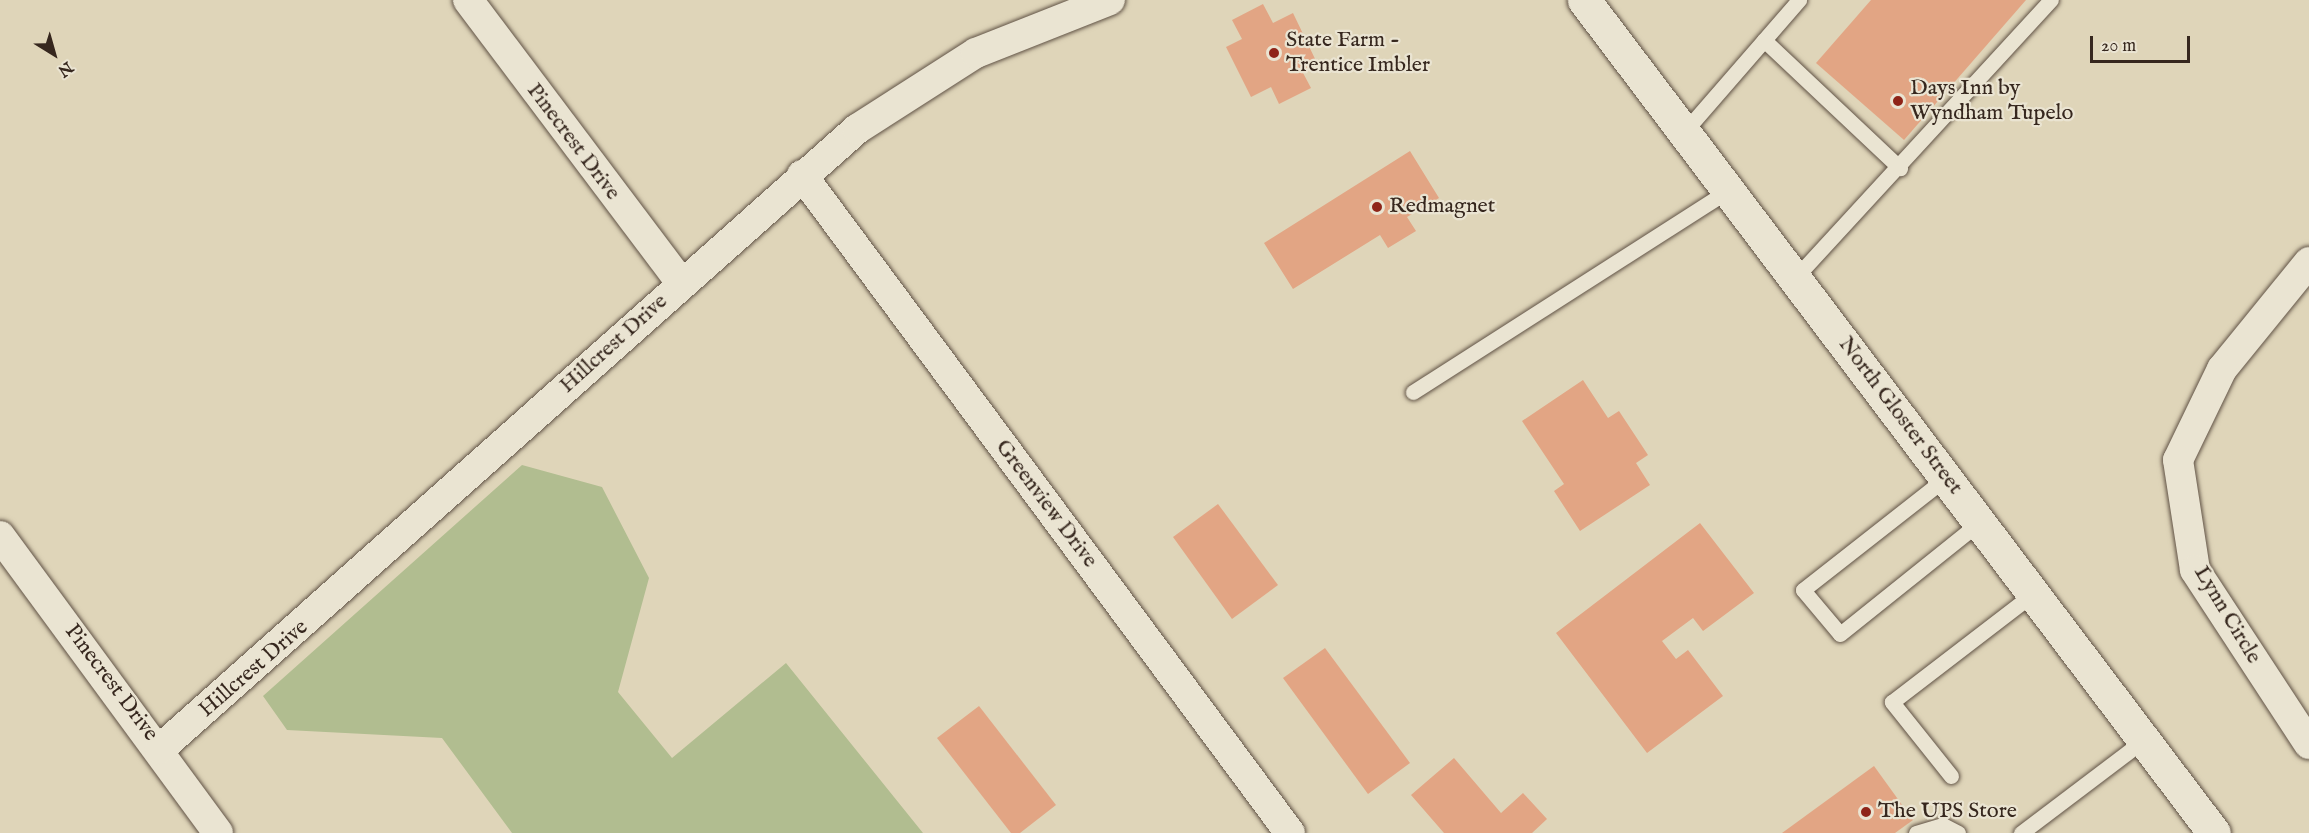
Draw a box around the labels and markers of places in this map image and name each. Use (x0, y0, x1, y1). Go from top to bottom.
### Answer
place label: State Farm - Trentice Imbler (1286, 27, 1430, 78)
marker: State Farm - Trentice Imbler (1267, 46, 1281, 60)
place label: Days Inn by Wyndham Tupelo (1910, 75, 2073, 126)
marker: Days Inn by Wyndham Tupelo (1891, 94, 1905, 108)
place label: Redmagnet (1389, 194, 1495, 220)
marker: Redmagnet (1370, 200, 1384, 214)
place label: The UPS Store (1878, 799, 2017, 825)
marker: The UPS Store (1859, 805, 1873, 819)

